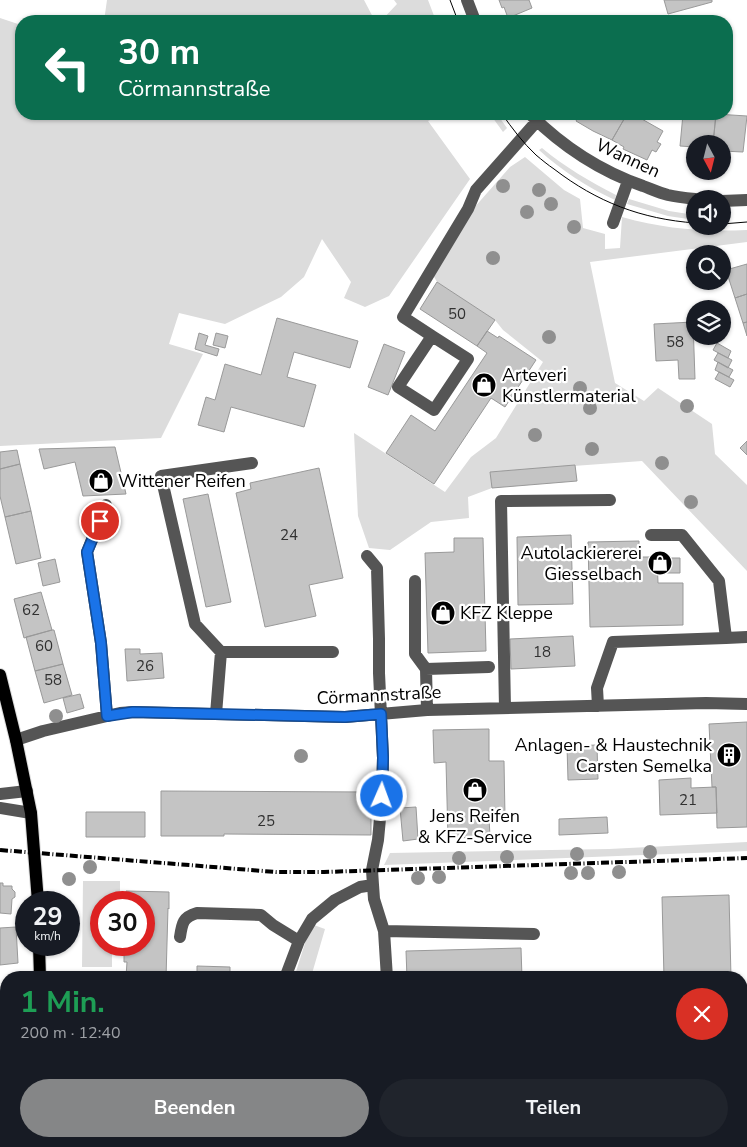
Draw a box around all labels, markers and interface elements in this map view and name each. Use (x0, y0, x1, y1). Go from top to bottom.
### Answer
text: 30 m (118, 29, 200, 76)
icon: left (35, 35, 100, 100)
text: Cörmannstraße (118, 74, 270, 104)
street label: Wannen (592, 133, 664, 183)
north arrow (686, 135, 731, 180)
map controls (686, 135, 731, 345)
button: sound (686, 190, 731, 235)
button: search (686, 245, 731, 290)
button: layers (686, 300, 731, 345)
house number: 50 (448, 304, 466, 324)
house number: 58 (666, 332, 684, 352)
place label: Arteveri Künstlermaterial (502, 363, 636, 408)
shop icon: Arteveri Künstlermaterial (471, 372, 497, 398)
shop icon: Wittener Reifen (88, 468, 114, 494)
place label: Wittener Reifen (118, 469, 246, 493)
pin (79, 500, 121, 542)
icon: arrive (86, 507, 114, 535)
house number: 24 (280, 525, 298, 545)
place label: Autolackiererei Giesselbach (521, 541, 642, 586)
shop icon: Autolackiererei Giesselbach (647, 550, 673, 576)
house number: 62 (22, 600, 40, 620)
shop icon: KFZ Kleppe (430, 600, 456, 626)
place label: KFZ Kleppe (460, 601, 553, 625)
house number: 60 (35, 636, 53, 656)
house number: 18 (533, 642, 551, 662)
house number: 26 (136, 656, 154, 676)
house number: 58 (44, 670, 62, 690)
street label: Cörmannstraße (316, 680, 442, 710)
place label: Anlagen- & Haustechnik Carsten Semelka (514, 733, 713, 778)
building icon: Anlagen- & Haustechnik Carsten Semelka (716, 742, 742, 768)
position arrow (355, 769, 407, 821)
shop icon: Jens Reifen & KFZ-Service (462, 777, 488, 803)
house number: 21 (679, 790, 697, 810)
place label: Jens Reifen & KFZ-Service (418, 804, 532, 849)
house number: 25 (257, 811, 275, 831)
speed limit sign: 30 (90, 891, 155, 956)
text: 29 (32, 900, 63, 934)
text: km/h (34, 928, 61, 944)
text: 1 Min. (20, 982, 105, 1023)
button: close (676, 988, 728, 1040)
text: 200 m · 12:40 (20, 1022, 121, 1044)
button: Beenden (20, 1079, 369, 1137)
button: Teilen (379, 1079, 728, 1137)

